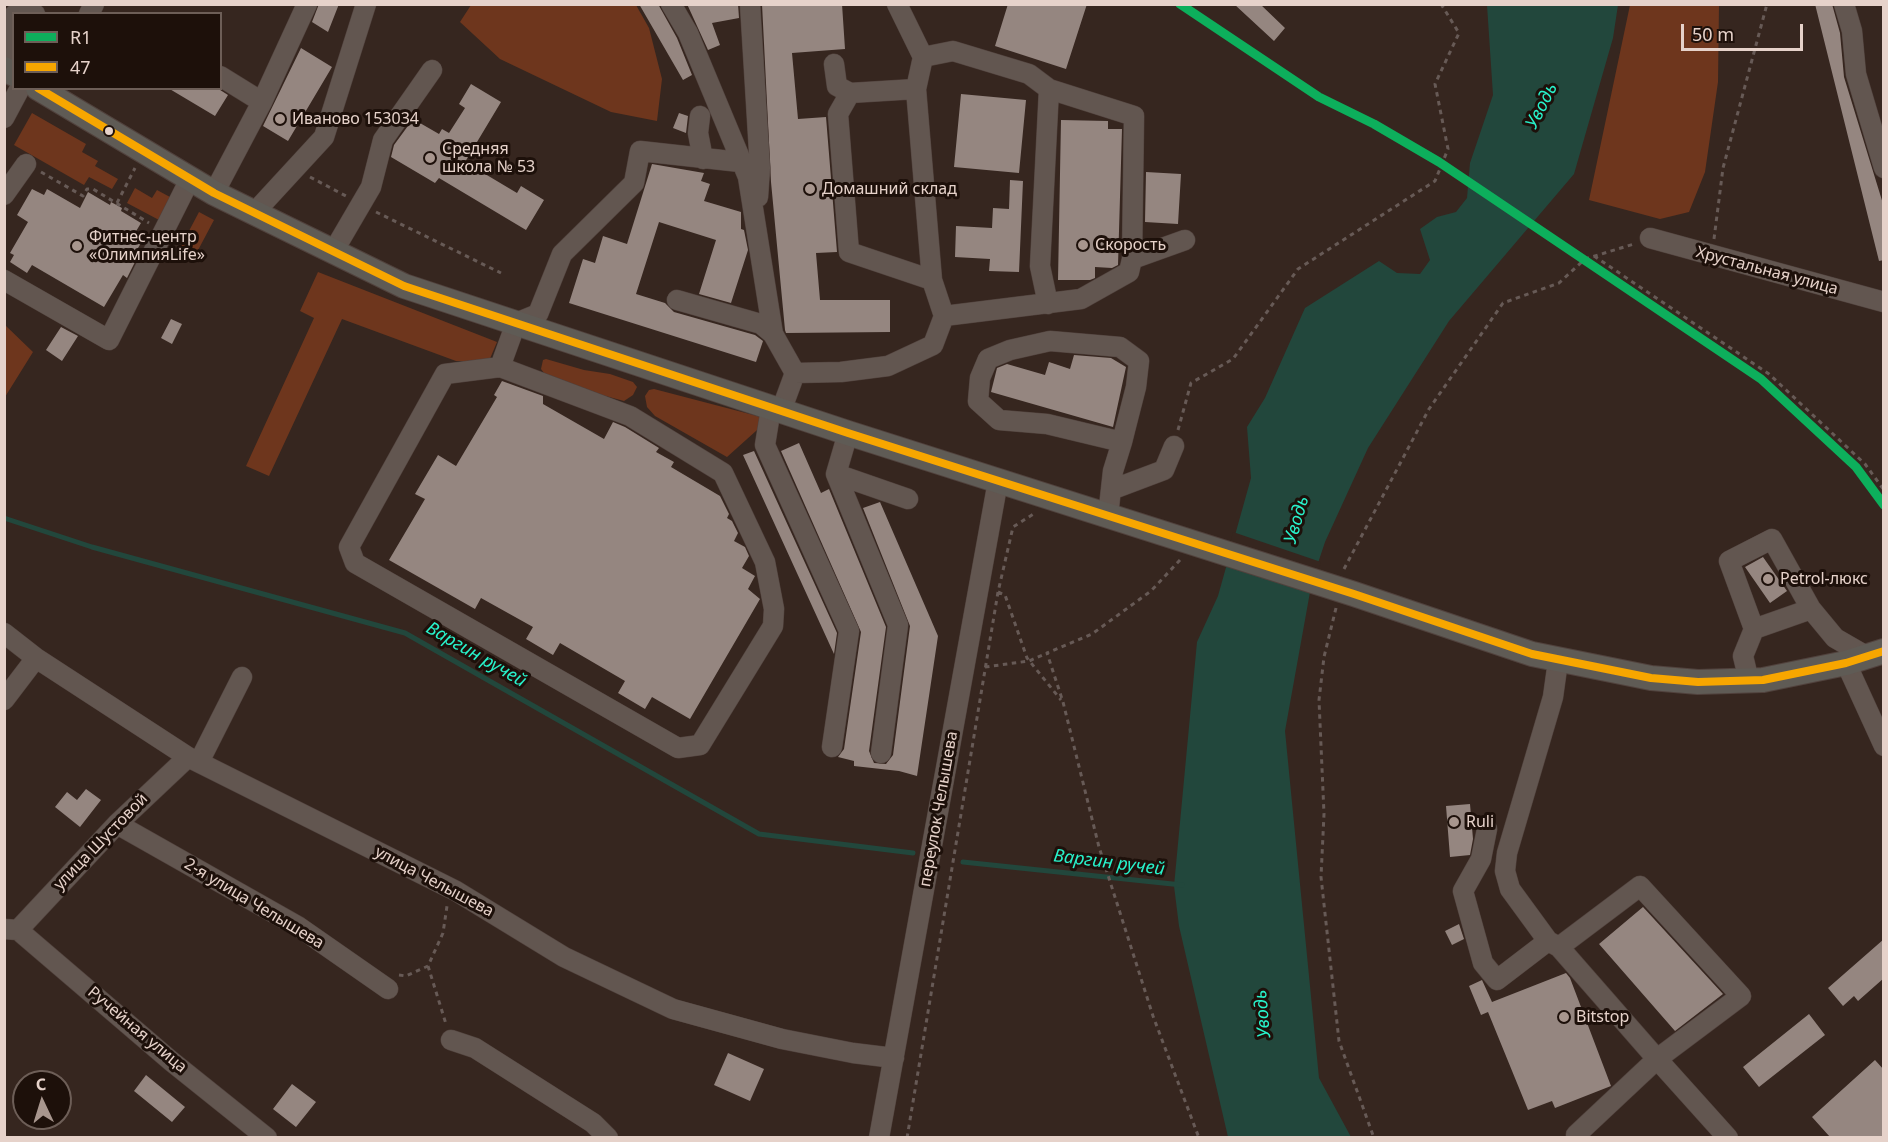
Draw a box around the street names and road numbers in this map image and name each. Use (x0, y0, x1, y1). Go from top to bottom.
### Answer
street label: Хрустальная улица (1694, 243, 1840, 299)
street label: переулок Челышева (916, 730, 962, 888)
street label: улица Шустовой (50, 790, 152, 894)
street label: улица Челышева (371, 843, 497, 921)
street label: 2-я улица Челышева (181, 855, 327, 953)
street label: Ручейная улица (84, 983, 190, 1077)

